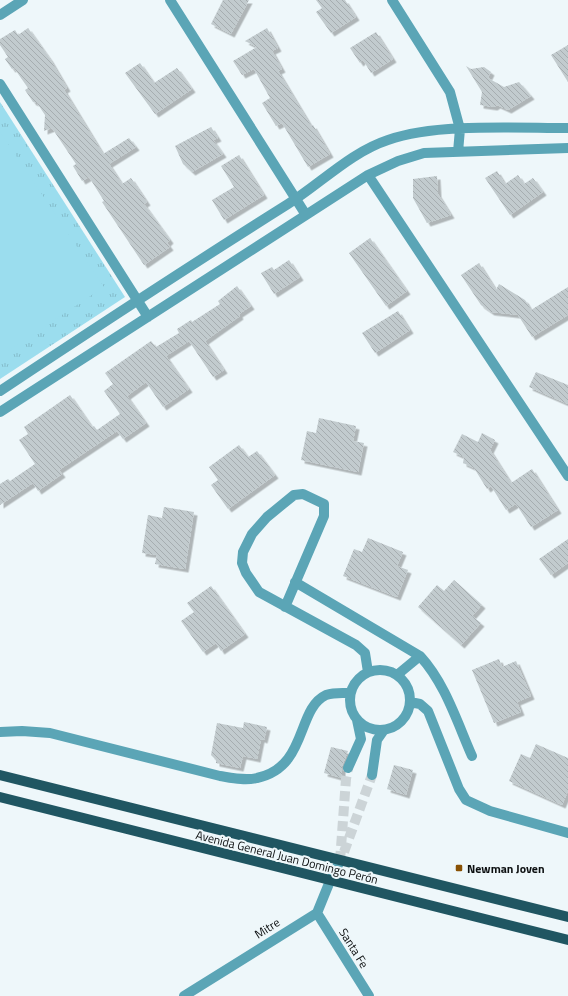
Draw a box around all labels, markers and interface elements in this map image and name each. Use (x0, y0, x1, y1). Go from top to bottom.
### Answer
street label: Avenida General Juan Domingo Perón (194, 825, 380, 889)
place label: Newman Joven (467, 859, 545, 878)
marker: Newman Joven (454, 863, 464, 873)
street label: Mitre (251, 913, 283, 943)
street label: Santa Fe (334, 924, 374, 972)

